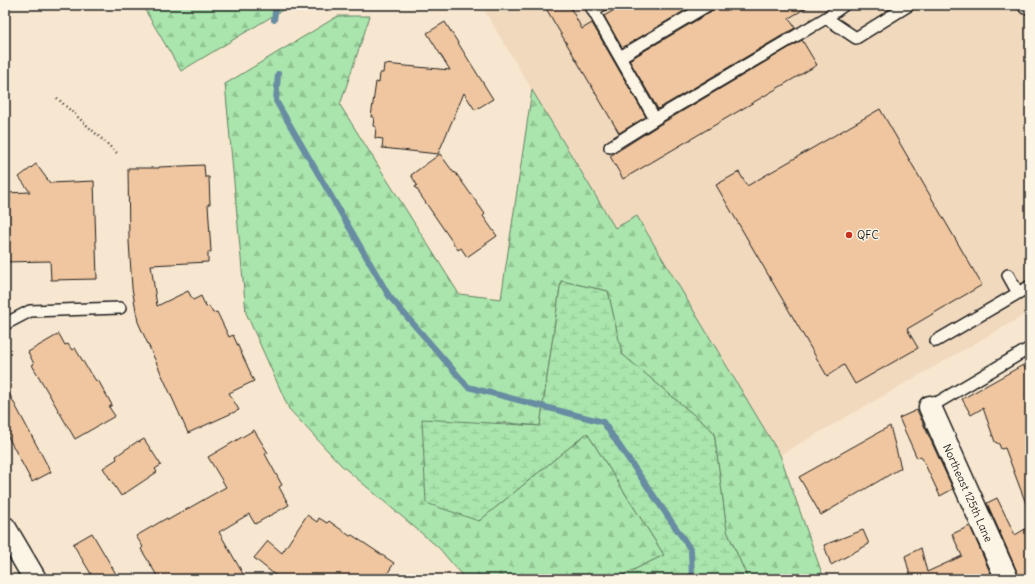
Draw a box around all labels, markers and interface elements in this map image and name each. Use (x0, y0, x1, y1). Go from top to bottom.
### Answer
place label: QFC (857, 228, 879, 242)
marker: QFC (844, 230, 854, 240)
street label: Northeast 125th Lane (940, 442, 996, 544)

